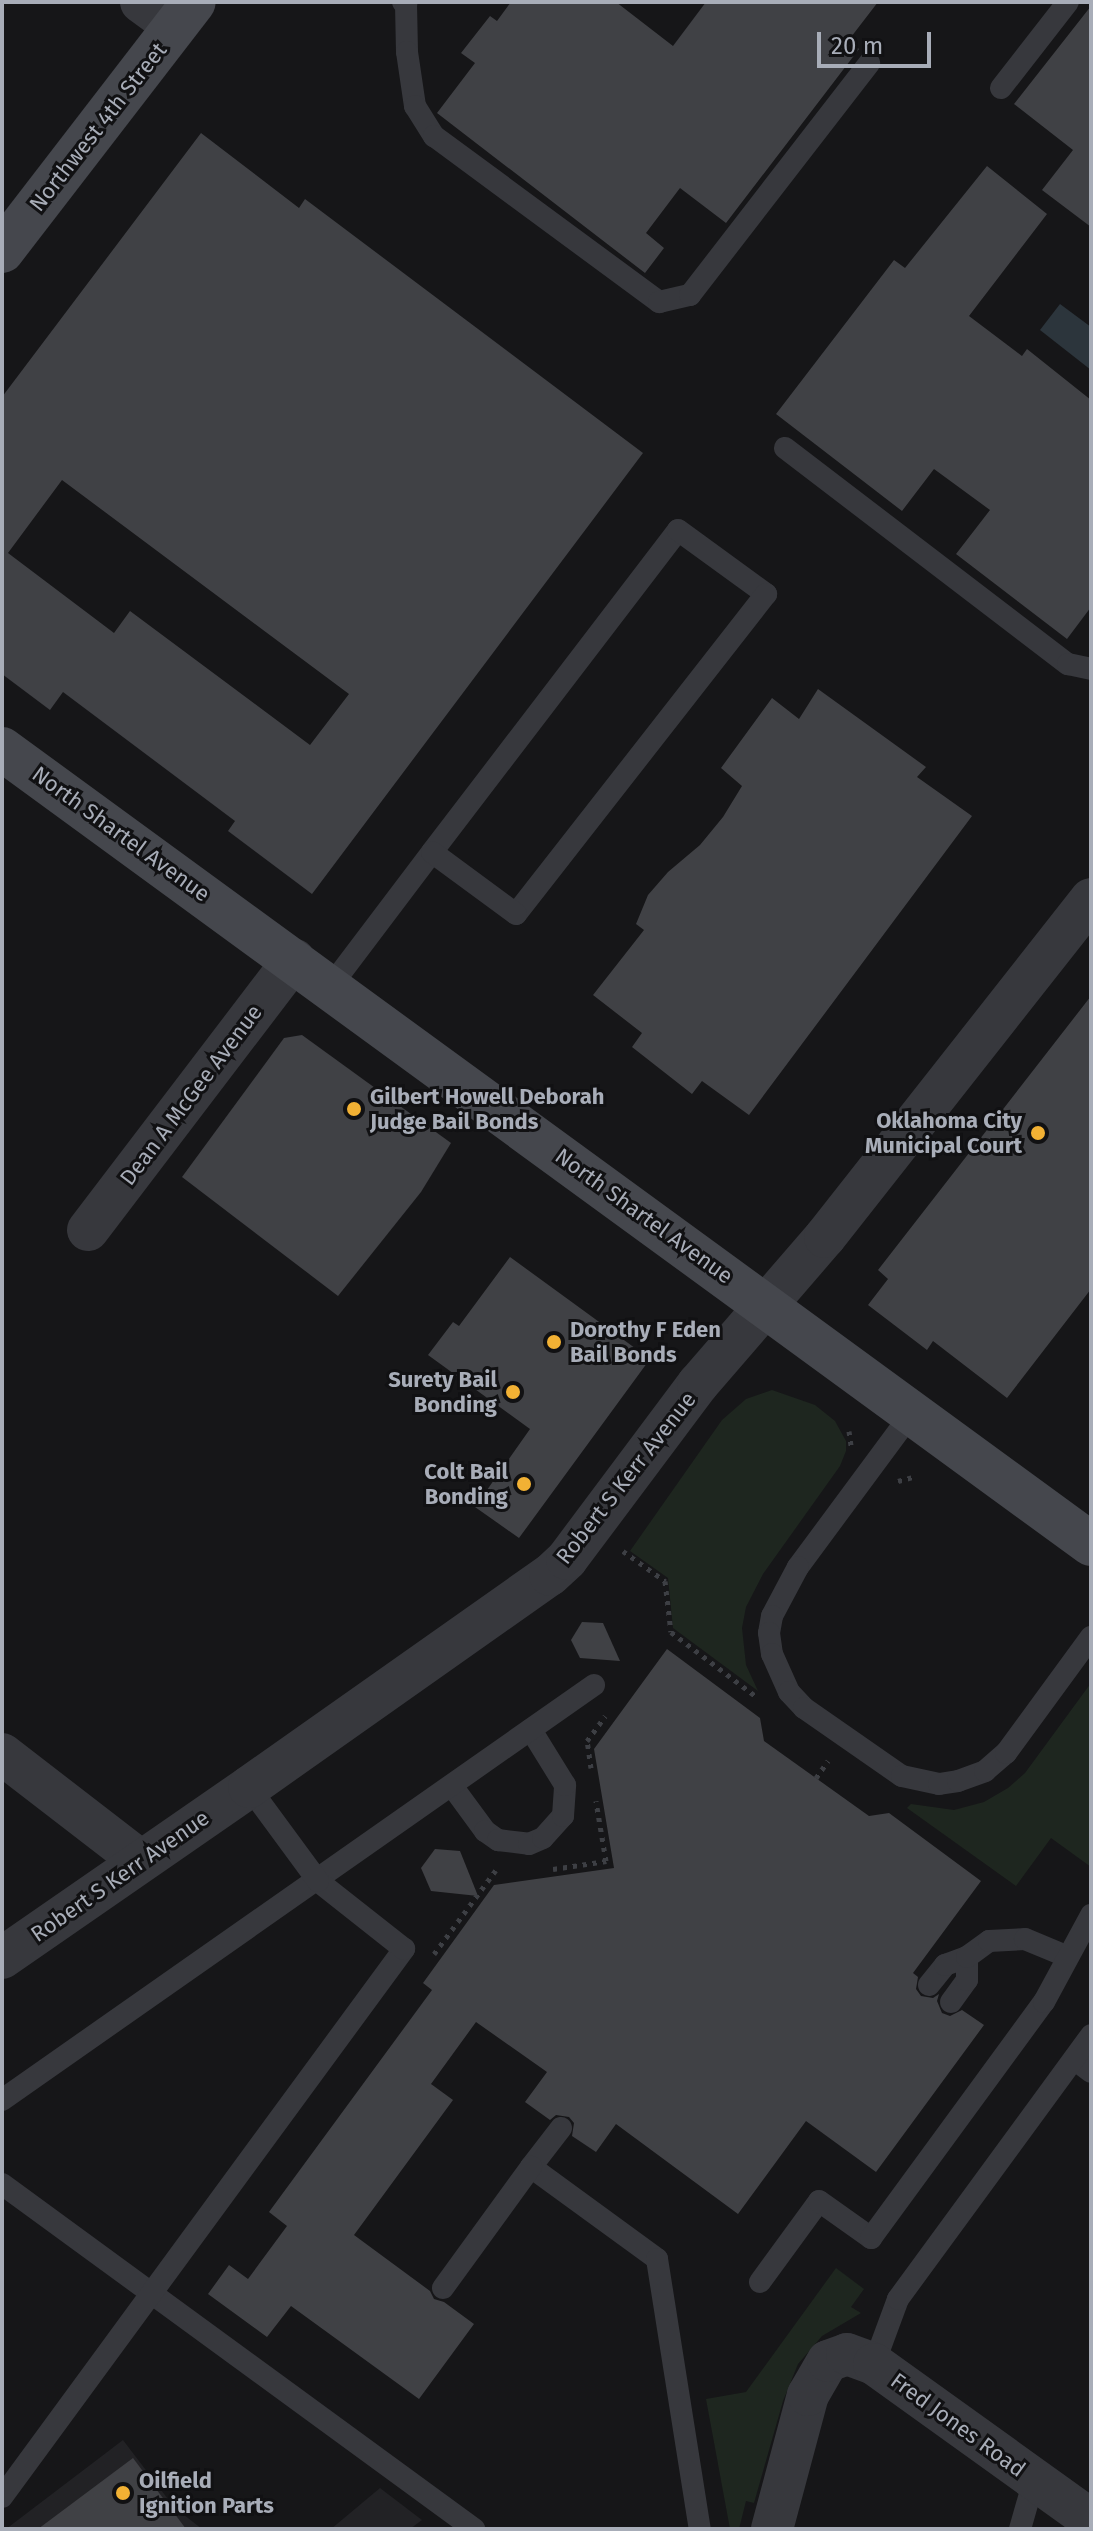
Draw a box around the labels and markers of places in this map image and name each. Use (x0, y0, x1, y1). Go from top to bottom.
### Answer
place label: Gilbert Howell Deborah Judge Bail Bonds (370, 1083, 604, 1134)
marker: Gilbert Howell Deborah Judge Bail Bonds (345, 1100, 363, 1118)
place label: Oklahoma City Municipal Court (865, 1107, 1022, 1158)
marker: Oklahoma City Municipal Court (1029, 1124, 1047, 1142)
place label: Dorothy F Eden Bail Bonds (570, 1316, 721, 1368)
marker: Dorothy F Eden Bail Bonds (545, 1333, 563, 1351)
place label: Surety Bail Bonding (388, 1366, 497, 1418)
marker: Surety Bail Bonding (504, 1383, 522, 1401)
place label: Colt Bail Bonding (424, 1458, 508, 1510)
marker: Colt Bail Bonding (515, 1475, 533, 1493)
place label: Oilfield Ignition Parts (139, 2467, 274, 2518)
marker: Oilfield Ignition Parts (114, 2484, 132, 2502)

